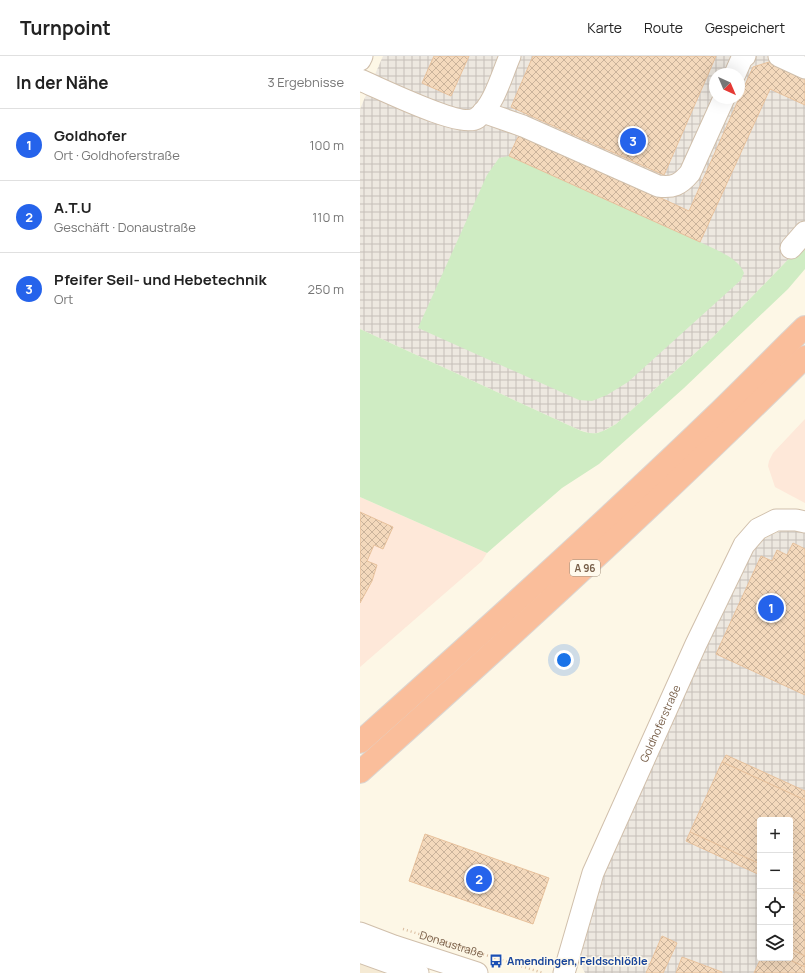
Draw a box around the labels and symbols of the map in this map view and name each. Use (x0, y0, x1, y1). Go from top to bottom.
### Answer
north arrow (709, 68, 745, 104)
pin: 3 (620, 126, 646, 156)
road number: A 96 (570, 560, 600, 576)
pin: 1 (758, 593, 784, 623)
your location (554, 650, 574, 670)
street label: Goldhoferstraße (636, 682, 684, 764)
pin: 2 (466, 864, 492, 894)
street label: Donaustraße (418, 927, 486, 961)
bus stop icon: Amendingen, Feldschlößle (488, 953, 504, 969)
place label: Amendingen, Feldschlößle (507, 953, 648, 968)

